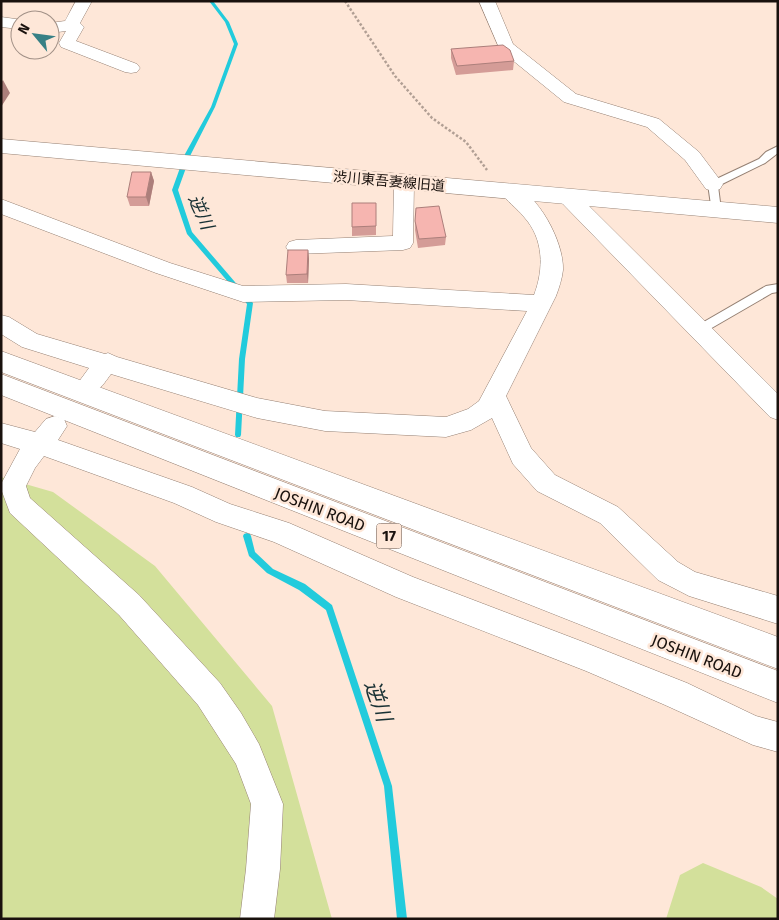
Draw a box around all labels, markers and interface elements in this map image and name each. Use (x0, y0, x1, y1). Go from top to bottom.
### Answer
north arrow (10, 10, 60, 60)
text: N (14, 21, 34, 37)
street label: 渋川東吾妻線旧道 (332, 168, 445, 195)
water label: 逆川 (184, 191, 219, 235)
street label: JOSHIN ROAD (272, 484, 368, 535)
road number: 17 (376, 524, 402, 548)
street label: JOSHIN ROAD (649, 631, 745, 682)
water label: 逆川 (359, 677, 398, 727)

